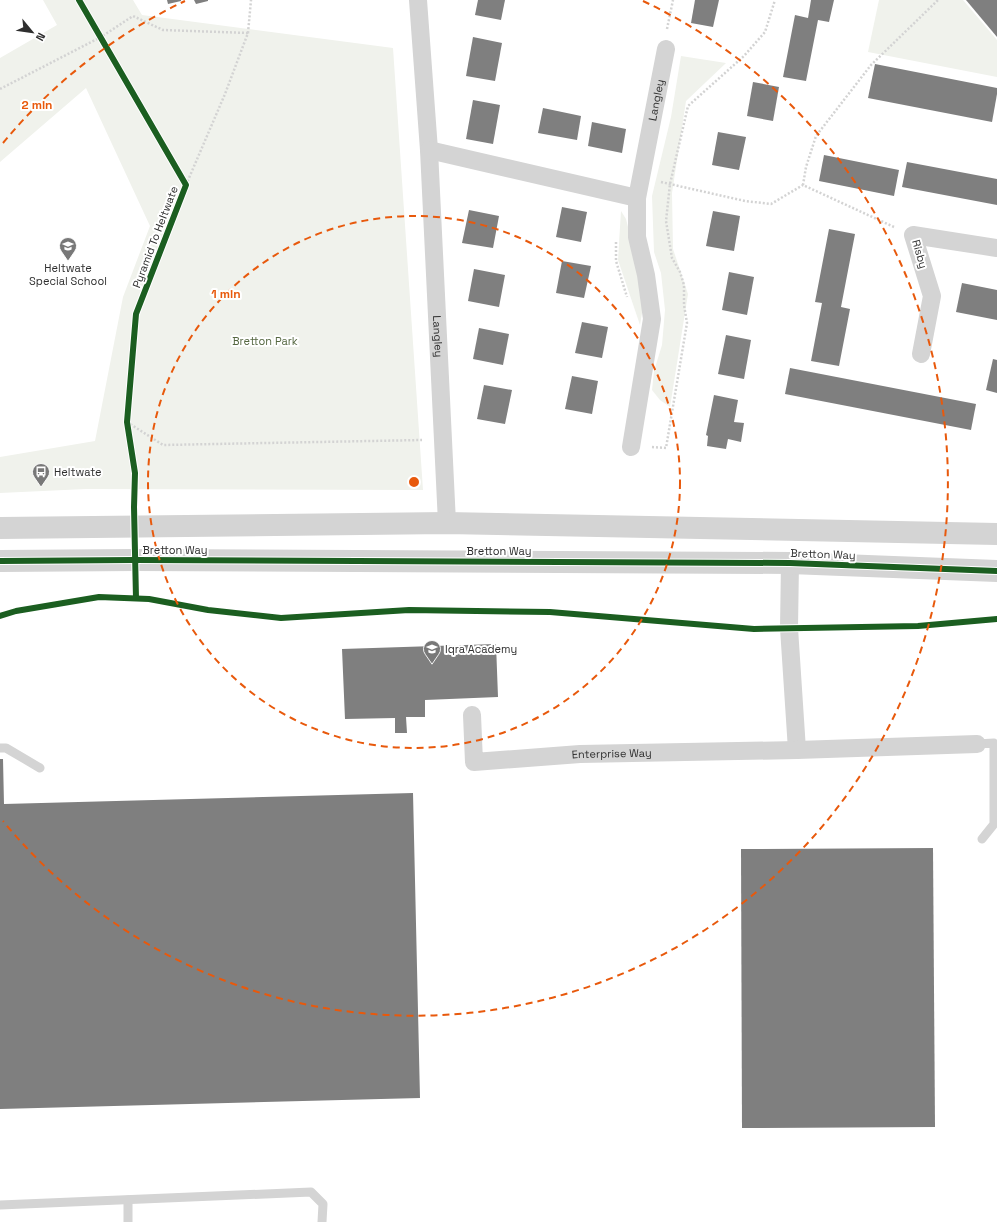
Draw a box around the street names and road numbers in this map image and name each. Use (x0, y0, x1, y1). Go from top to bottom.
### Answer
street label: Langley (645, 78, 667, 122)
street label: Pyramid To Heltwate (129, 184, 181, 290)
street label: Risby (909, 238, 931, 270)
street label: Langley (430, 315, 446, 358)
street label: Bretton Way (142, 543, 208, 557)
street label: Bretton Way (466, 544, 532, 558)
street label: Bretton Way (790, 546, 856, 562)
street label: Enterprise Way (571, 746, 652, 762)

